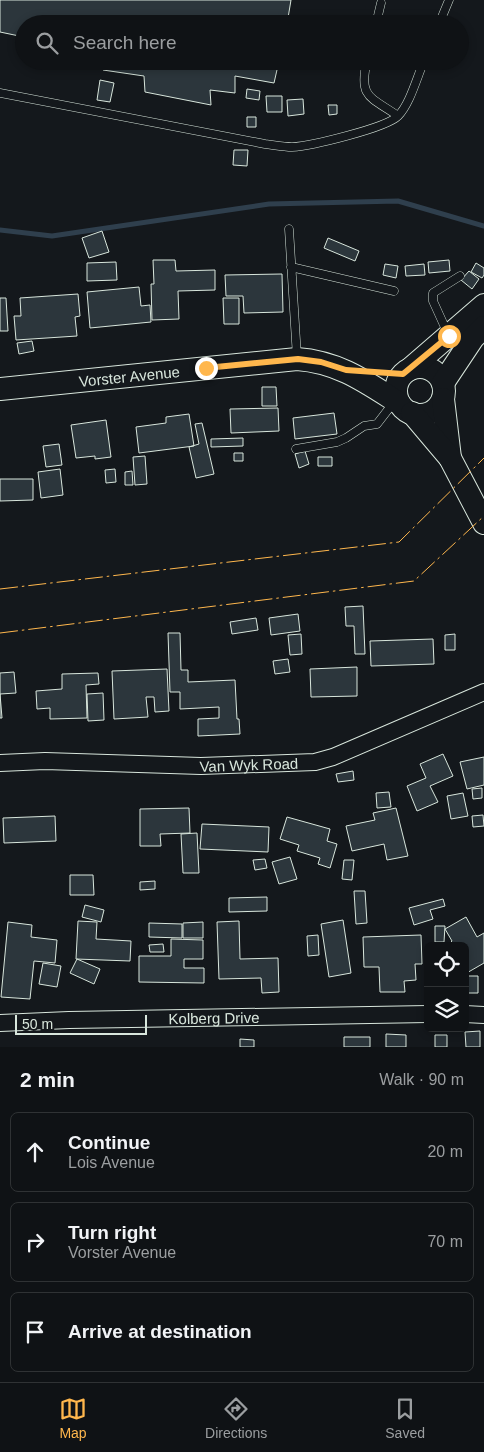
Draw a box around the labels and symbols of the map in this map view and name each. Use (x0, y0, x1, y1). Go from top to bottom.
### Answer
route start (438, 325, 461, 348)
route end (195, 357, 218, 380)
street label: Vorster Avenue (78, 362, 181, 389)
street label: Van Wyk Road (199, 754, 299, 775)
street label: Kolberg Drive (168, 1008, 260, 1027)
scale bar (15, 1012, 148, 1035)

